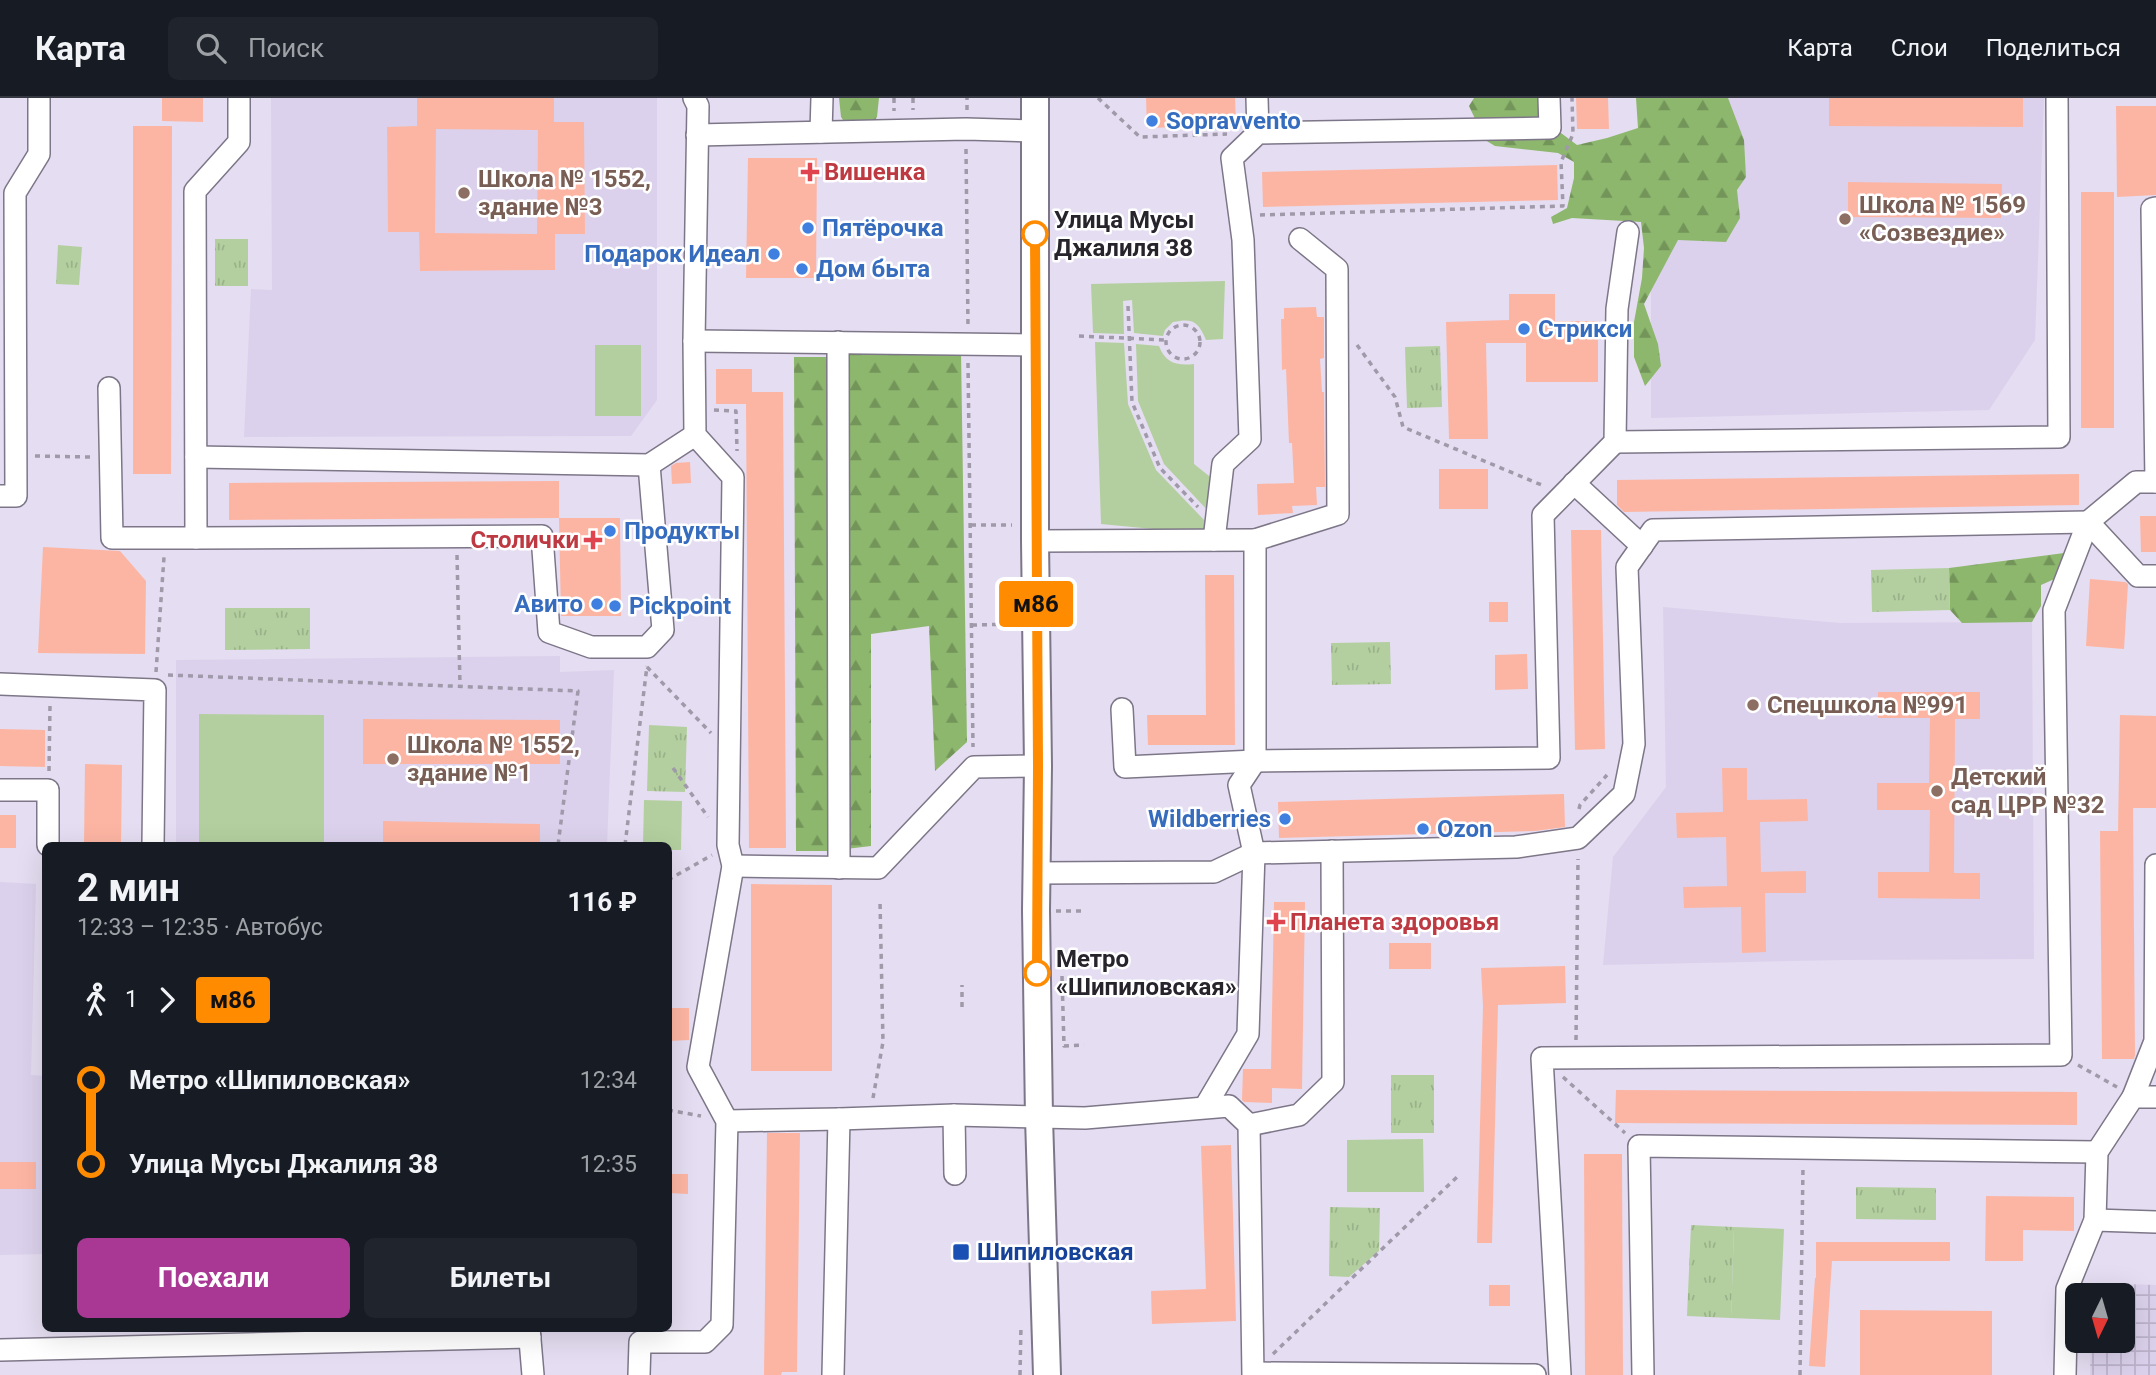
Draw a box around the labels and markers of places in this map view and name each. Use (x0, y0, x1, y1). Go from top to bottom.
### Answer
place label: Sopravvento (1166, 107, 1301, 135)
marker: Sopravvento (1144, 113, 1160, 129)
place label: Вишенка (824, 158, 926, 186)
marker: Вишенка (802, 164, 818, 180)
place label: Школа № 1552, здание №3 (478, 165, 651, 221)
marker: Школа № 1552, здание №3 (456, 185, 472, 201)
place label: Школа № 1569 «Созвездие» (1859, 191, 2026, 247)
place label: Улица Мусы Джалиля 38 (1054, 206, 1194, 262)
marker: Школа № 1569 «Созвездие» (1837, 211, 1853, 227)
place label: Пятёрочка (822, 214, 944, 242)
marker: Пятёрочка (800, 220, 816, 236)
marker: Улица Мусы Джалиля 38 (1022, 221, 1048, 247)
place label: Подарок Идеал (584, 240, 760, 268)
marker: Подарок Идеал (766, 246, 782, 262)
place label: Дом быта (816, 255, 930, 283)
marker: Дом быта (794, 261, 810, 277)
place label: Стрикси (1538, 315, 1632, 343)
marker: Стрикси (1516, 321, 1532, 337)
place label: Продукты (624, 517, 740, 545)
marker: Продукты (602, 523, 618, 539)
place label: Столички (470, 526, 579, 554)
marker: Столички (585, 532, 601, 548)
place label: Авито (514, 590, 583, 618)
place label: Pickpoint (629, 592, 731, 620)
marker: Авито (589, 596, 605, 612)
marker: Pickpoint (607, 598, 623, 614)
place label: Спецшкола №991 (1767, 691, 1968, 719)
marker: Спецшкола №991 (1745, 697, 1761, 713)
place label: Школа № 1552, здание №1 (407, 731, 580, 787)
marker: Школа № 1552, здание №1 (385, 751, 401, 767)
place label: Детский сад ЦРР №32 (1951, 763, 2104, 819)
marker: Детский сад ЦРР №32 (1929, 783, 1945, 799)
place label: Wildberries (1148, 805, 1271, 833)
marker: Wildberries (1277, 811, 1293, 827)
place label: Ozon (1437, 815, 1493, 843)
marker: Ozon (1415, 821, 1431, 837)
place label: Планета здоровья (1290, 908, 1499, 936)
marker: Планета здоровья (1268, 914, 1284, 930)
place label: Метро «Шипиловская» (1056, 945, 1237, 1001)
marker: Метро «Шипиловская» (1024, 960, 1050, 986)
place label: Шипиловская (977, 1238, 1134, 1266)
marker: Шипиловская (951, 1242, 971, 1262)

